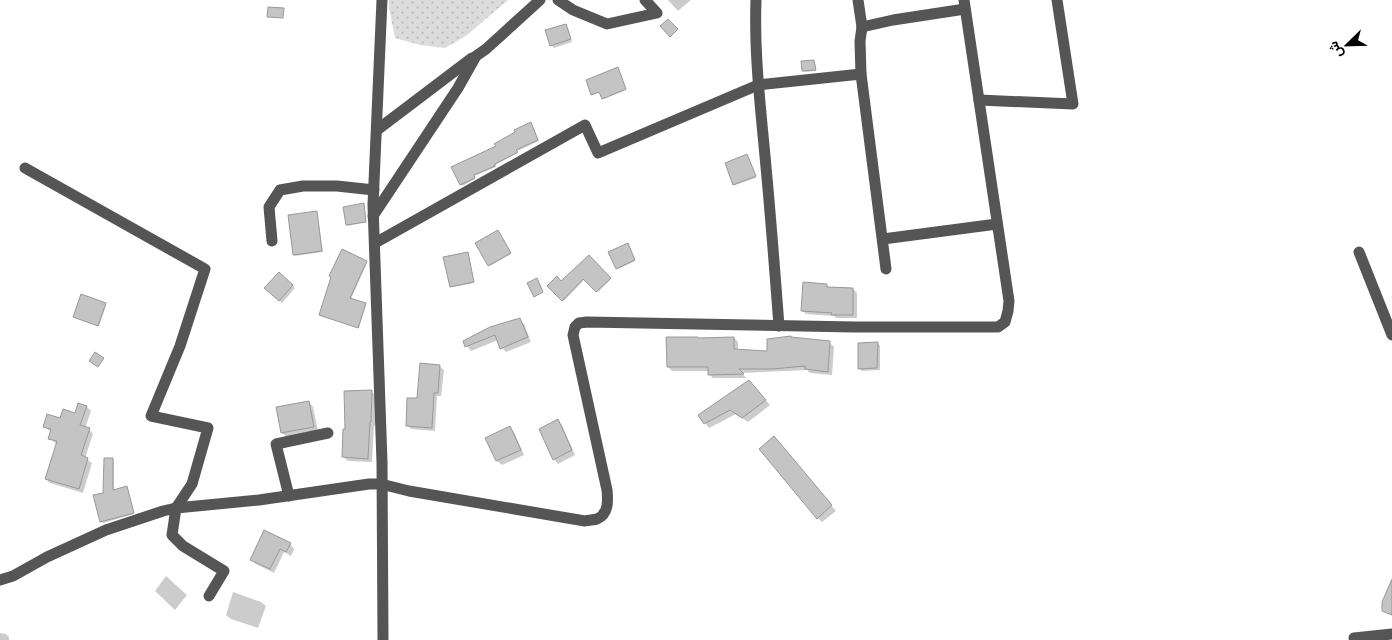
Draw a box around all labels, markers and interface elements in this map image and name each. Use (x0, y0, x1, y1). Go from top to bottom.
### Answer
north arrow (1322, 20, 1372, 70)
text: ش (1324, 39, 1347, 61)

